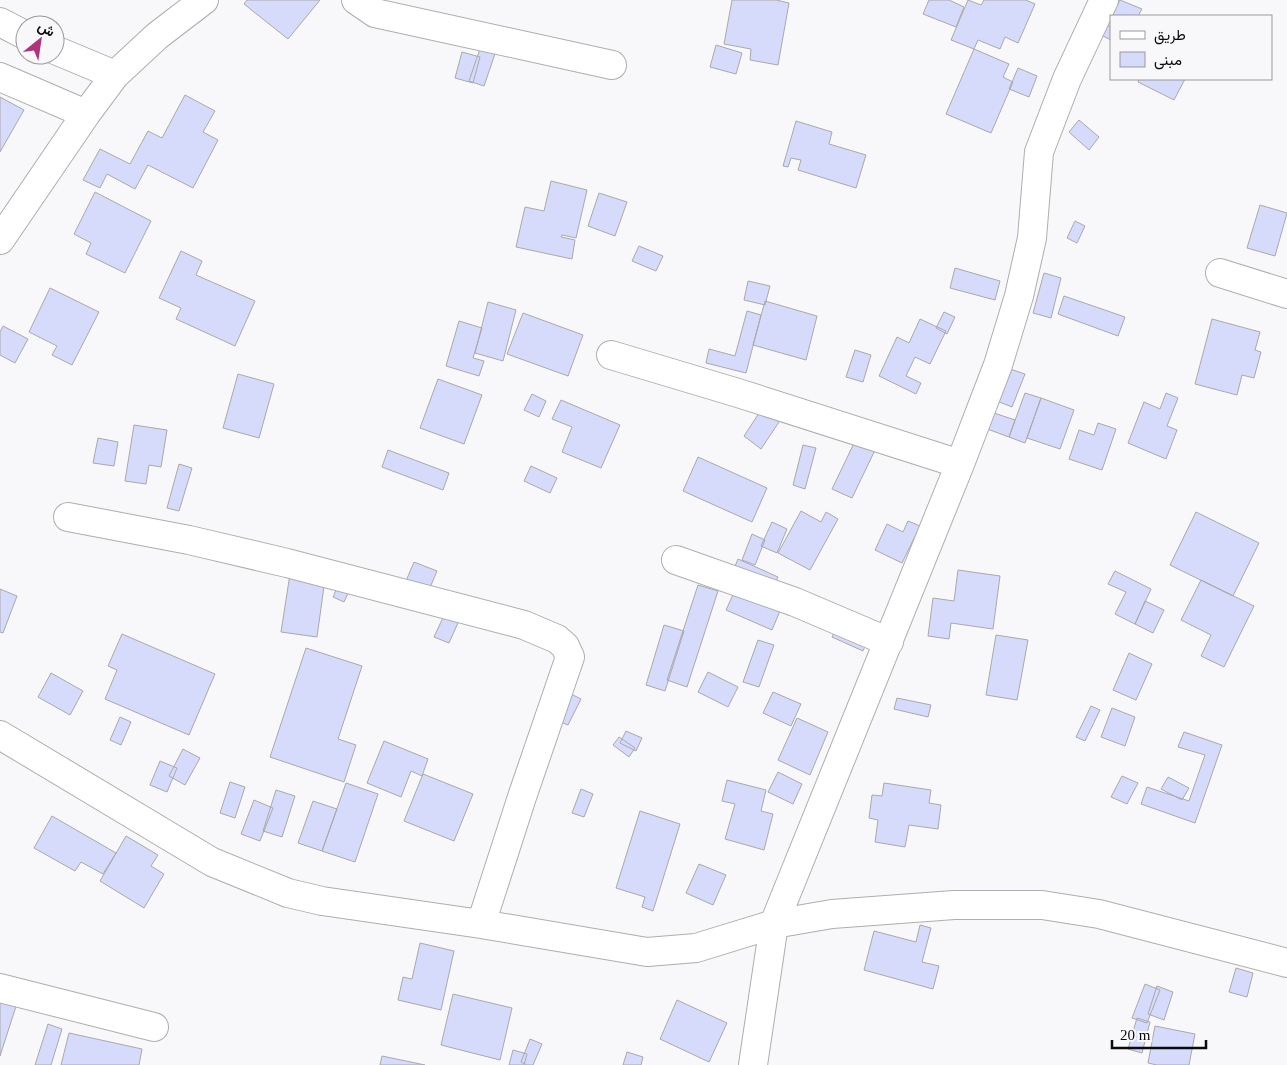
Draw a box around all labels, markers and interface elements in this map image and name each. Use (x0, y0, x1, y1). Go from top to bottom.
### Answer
north arrow (15, 15, 65, 65)
legend (1110, 15, 1272, 80)
text: ش (35, 18, 57, 41)
text: طريق (1154, 27, 1186, 45)
text: مبنى (1154, 52, 1182, 70)
scale bar (1112, 1018, 1206, 1050)
text: 20 m (1120, 1027, 1151, 1043)

